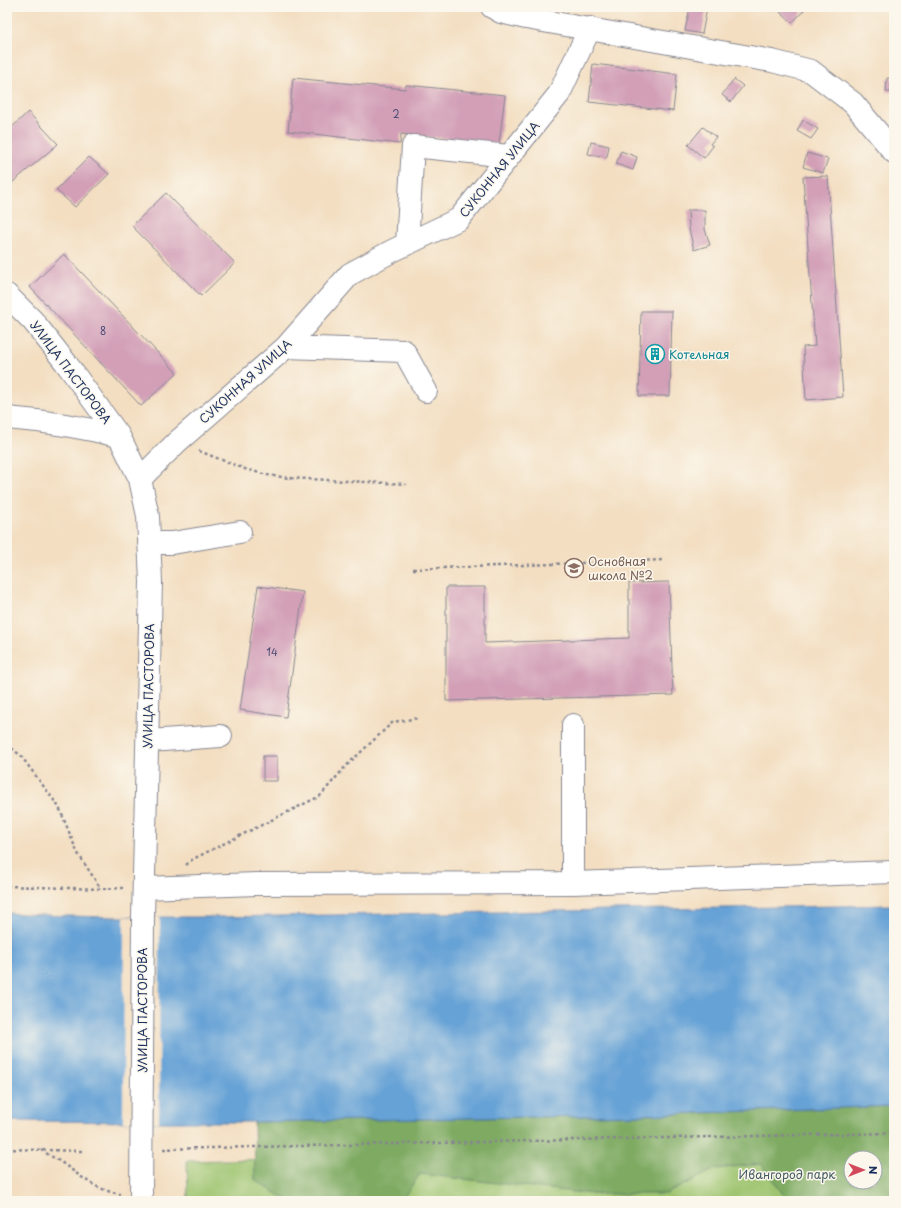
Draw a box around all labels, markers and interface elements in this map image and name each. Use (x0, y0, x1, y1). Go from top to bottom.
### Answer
house number: 2 (392, 106, 400, 121)
street label: СУКОННАЯ УЛИЦА (455, 117, 543, 221)
street label: УЛИЦА ПАСТОРОВА (26, 317, 116, 428)
house number: 8 (100, 323, 106, 338)
street label: СУКОННАЯ УЛИЦА (195, 334, 295, 428)
building icon: Котельная (644, 343, 666, 365)
place label: Котельная (669, 345, 729, 363)
place label: Основная школа №2 (588, 552, 653, 584)
school or university icon: Основная школа №2 (563, 557, 585, 579)
street label: УЛИЦА ПАСТОРОВА (138, 623, 158, 749)
house number: 14 (266, 644, 278, 659)
street label: УЛИЦА ПАСТОРОВА (133, 947, 151, 1073)
north arrow (843, 1150, 883, 1190)
park label: Ивангород парк (739, 1165, 836, 1183)
text: N (865, 1166, 882, 1175)

